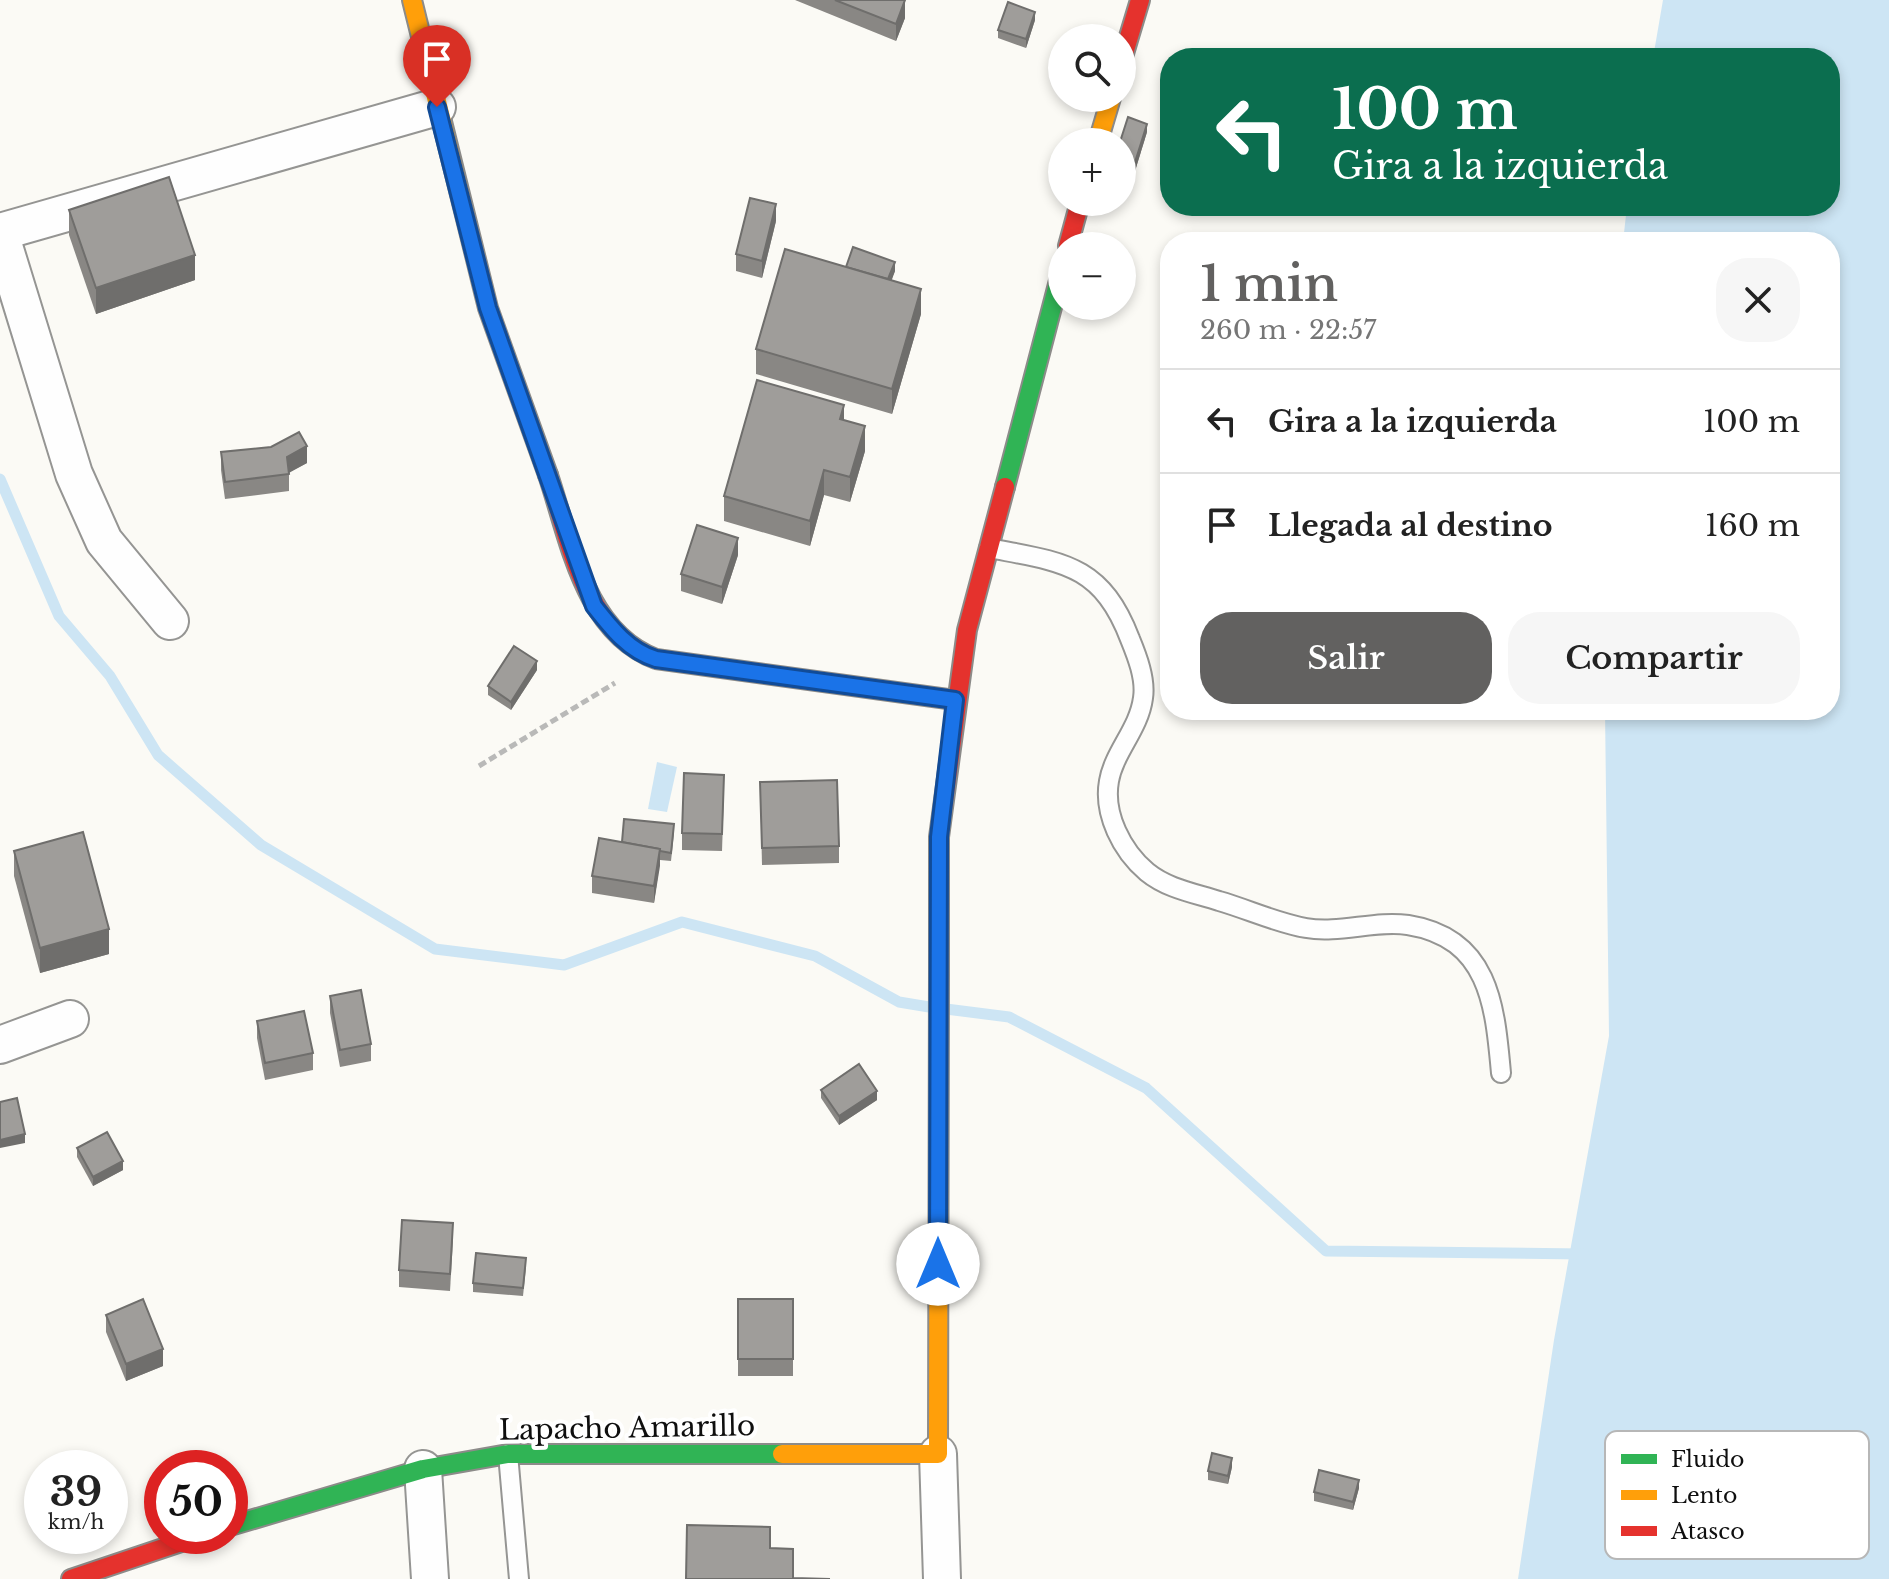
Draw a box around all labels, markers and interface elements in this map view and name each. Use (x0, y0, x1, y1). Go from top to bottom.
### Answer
map controls (1048, 24, 1136, 320)
button: search (1048, 24, 1136, 112)
pin (403, 25, 471, 107)
icon: arrive (415, 37, 459, 81)
text: 100 m (1332, 75, 1518, 144)
icon: left (1200, 80, 1304, 184)
button: + (1048, 128, 1136, 216)
text: Gira a la izquierda (1332, 144, 1668, 189)
button: − (1048, 232, 1136, 320)
text: 1 min (1200, 254, 1338, 314)
button: close (1716, 258, 1800, 342)
text: 260 m · 22:57 (1200, 314, 1376, 346)
icon: left (1200, 399, 1244, 443)
text: Gira a la izquierda (1268, 403, 1557, 440)
text: 100 m (1703, 403, 1800, 440)
icon: arrive (1200, 503, 1244, 547)
text: Llegada al destino (1268, 507, 1553, 544)
text: 160 m (1705, 507, 1800, 544)
button: Salir (1200, 612, 1492, 704)
button: Compartir (1508, 612, 1800, 704)
position arrow (896, 1222, 980, 1306)
street label: Lapacho Amarillo (498, 1408, 756, 1448)
legend (1605, 1431, 1869, 1559)
text: Fluido (1671, 1446, 1744, 1473)
speed limit sign: 50 (144, 1450, 248, 1554)
text: 39 (50, 1467, 102, 1517)
text: Lento (1671, 1482, 1737, 1509)
text: km/h (48, 1510, 104, 1534)
text: Atasco (1670, 1518, 1745, 1545)

